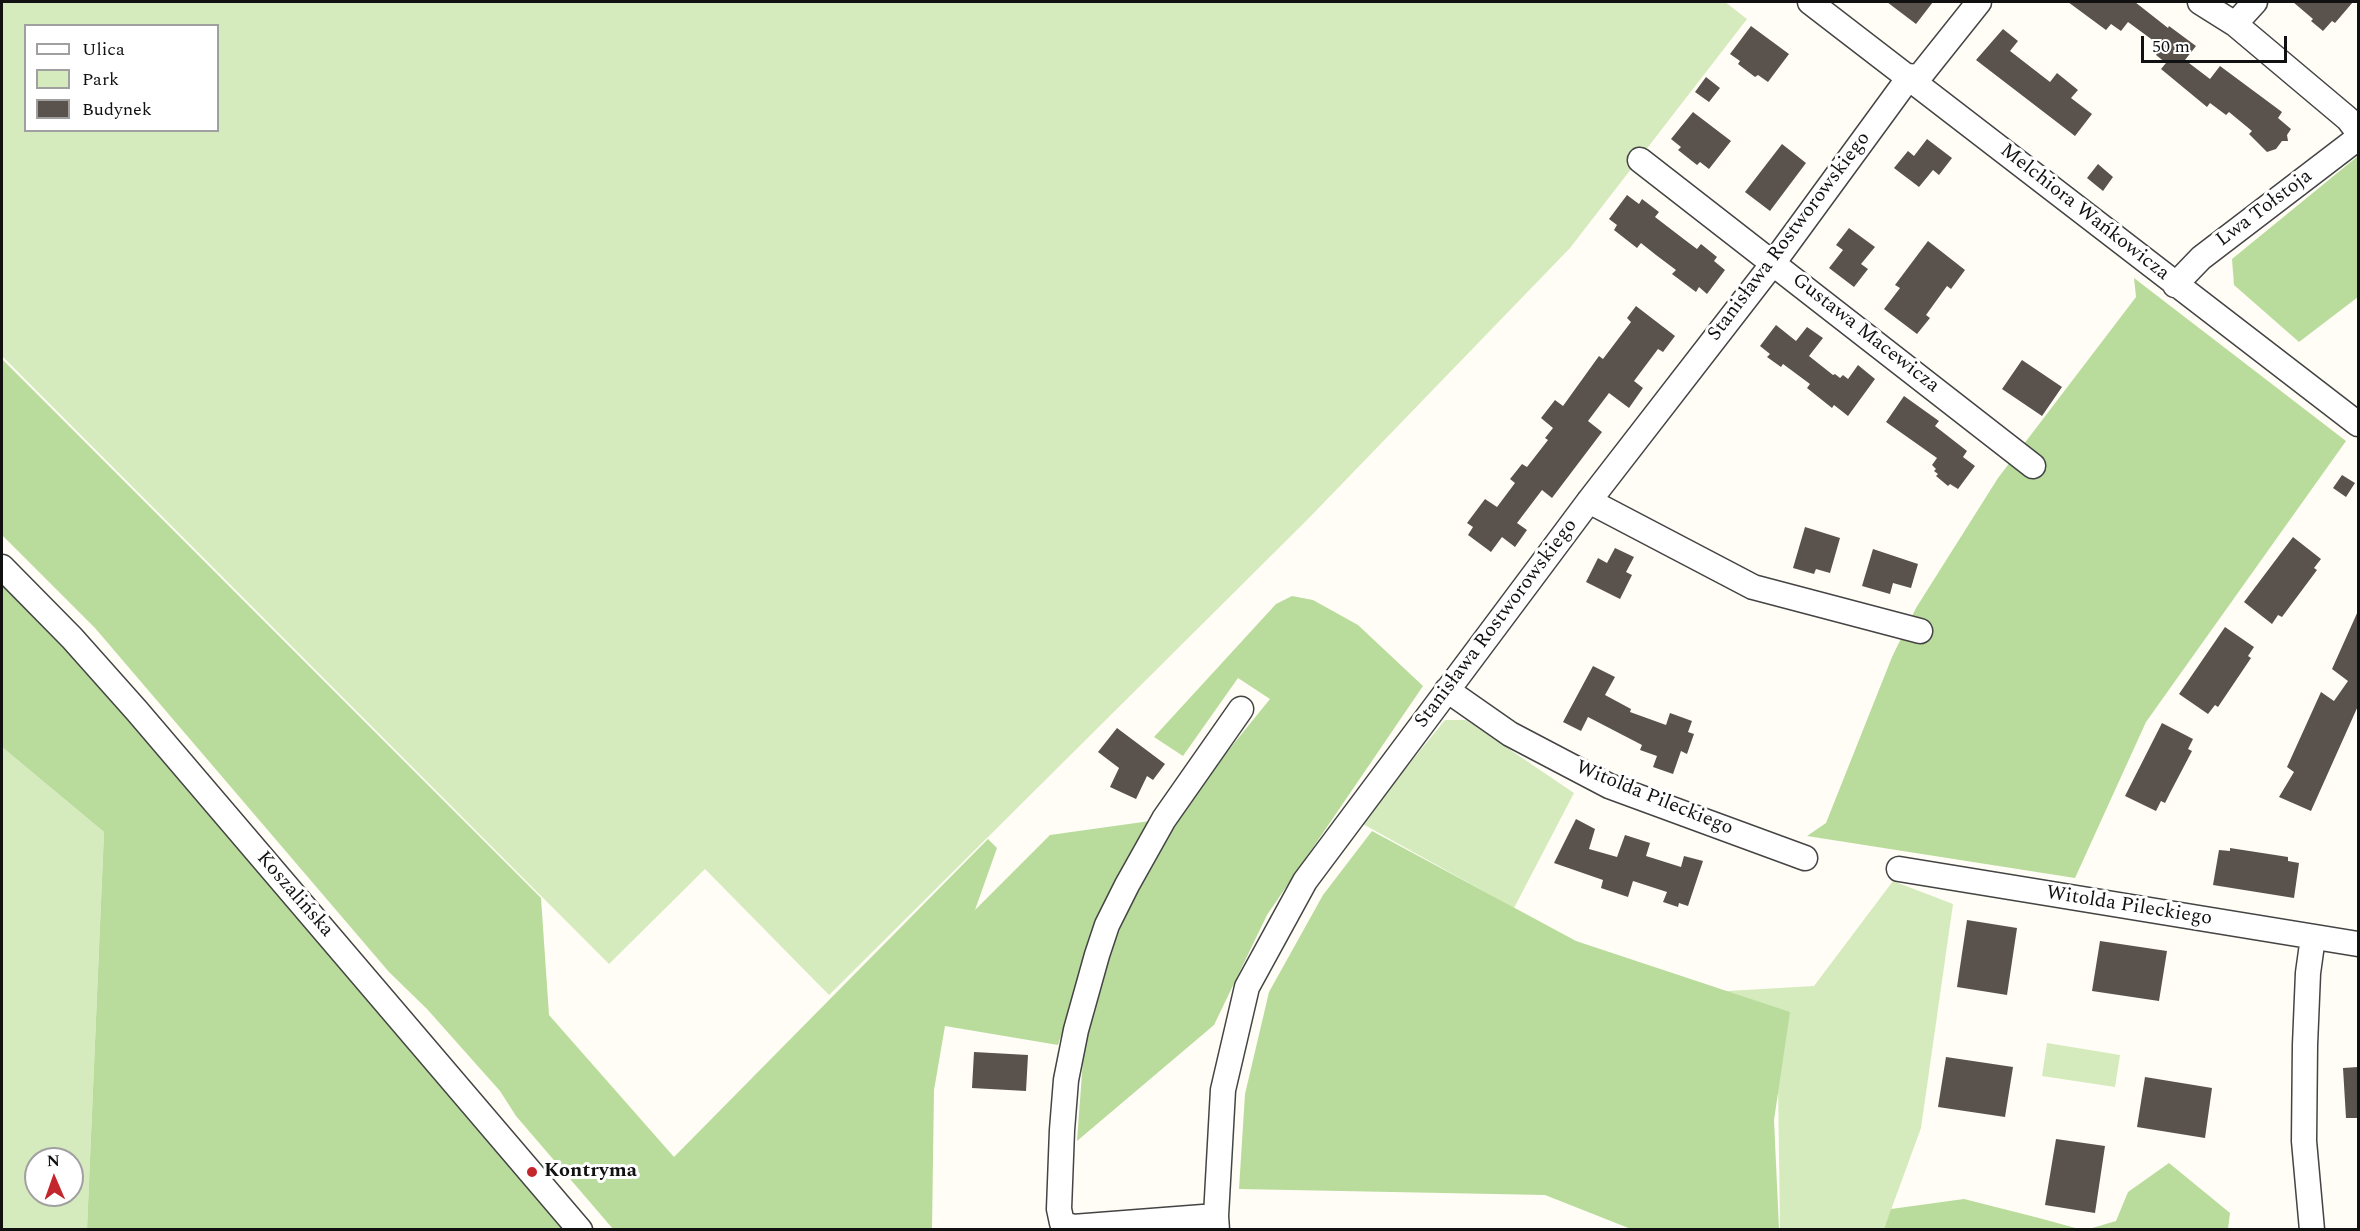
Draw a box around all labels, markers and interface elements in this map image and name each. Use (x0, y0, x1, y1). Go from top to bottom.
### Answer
legend (24, 24, 219, 132)
scale bar (2144, 24, 2290, 62)
text: 50 m (2152, 33, 2190, 60)
text: Ulica (82, 36, 125, 63)
text: Park (82, 66, 119, 93)
text: Budynek (82, 96, 152, 123)
street label: Stanisława Rostworowskiego (1703, 128, 1877, 346)
street label: Melchiora Wańkowicza (1995, 139, 2173, 287)
street label: Lwa Tołstoja (2212, 165, 2318, 253)
street label: Gustawa Macewicza (1787, 269, 1943, 399)
street label: Stanisława Rostworowskiego (1410, 515, 1584, 733)
street label: Witolda Pileckiego (1572, 756, 1736, 842)
street label: Koszalińska (250, 847, 338, 943)
street label: Witolda Pileckiego (2044, 882, 2214, 932)
north arrow (24, 1147, 84, 1207)
text: N (46, 1149, 60, 1173)
place label: Kontryma (544, 1160, 637, 1184)
marker: Kontryma (525, 1165, 539, 1179)

